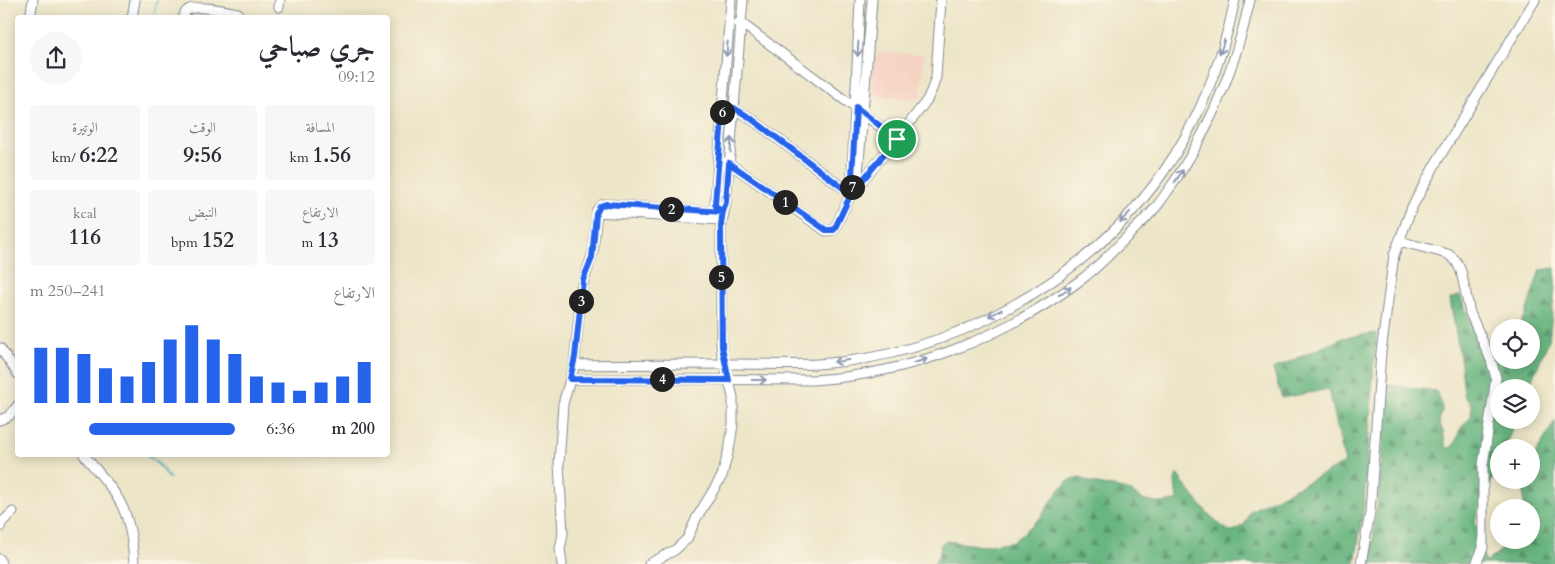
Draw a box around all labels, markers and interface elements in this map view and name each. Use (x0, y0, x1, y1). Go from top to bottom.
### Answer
text: جري صباحي (258, 28, 375, 66)
button: share (30, 32, 82, 84)
one-way arrow (1217, 39, 1227, 55)
one-way arrow (723, 40, 732, 56)
one-way arrow (854, 40, 863, 56)
text: 09:12 (338, 66, 375, 88)
pin: 6 (710, 100, 734, 124)
text: 6 (719, 103, 726, 122)
text: الوتيرة (72, 118, 98, 137)
text: الوقت (189, 118, 216, 137)
text: المسافة (306, 118, 334, 137)
pin (876, 118, 918, 160)
icon: arrive (883, 125, 911, 153)
one-way arrow (726, 138, 735, 154)
text: 6:22 (79, 141, 118, 170)
text: 9:56 (183, 141, 222, 170)
text: 1.56 (313, 141, 351, 170)
text: /km (52, 148, 79, 167)
text: km (289, 148, 313, 167)
one-way arrow (1174, 169, 1184, 183)
pin: 7 (840, 174, 864, 200)
text: 7 (849, 178, 856, 197)
pin: 1 (772, 190, 798, 214)
text: 1 (782, 193, 789, 212)
pin: 2 (658, 196, 684, 222)
text: 2 (668, 200, 675, 219)
text: النبض (188, 203, 217, 222)
text: الارتفاع (302, 203, 338, 222)
text: kcal (73, 204, 97, 223)
one-way arrow (1119, 211, 1131, 223)
text: 116 (69, 223, 101, 252)
text: 152 (202, 226, 234, 255)
text: 13 (317, 226, 339, 255)
text: bpm (171, 233, 202, 252)
text: m (302, 233, 317, 252)
pin: 5 (708, 264, 734, 290)
text: 5 (718, 268, 725, 287)
text: 241–250 m (30, 280, 106, 302)
text: الارتفاع (333, 282, 375, 304)
one-way arrow (1058, 285, 1072, 296)
pin: 3 (568, 288, 594, 314)
text: 3 (578, 292, 585, 311)
one-way arrow (988, 308, 1003, 318)
map controls (1490, 319, 1540, 549)
button: locate (1490, 319, 1540, 369)
one-way arrow (833, 356, 849, 366)
one-way arrow (911, 356, 927, 366)
pin: 4 (650, 366, 674, 392)
text: 4 (659, 370, 666, 389)
one-way arrow (750, 375, 767, 385)
button: layers (1490, 379, 1540, 429)
text: 6:36 (266, 418, 295, 440)
text: 200 m (331, 418, 375, 440)
button: + (1490, 439, 1540, 489)
button: − (1490, 499, 1540, 549)

